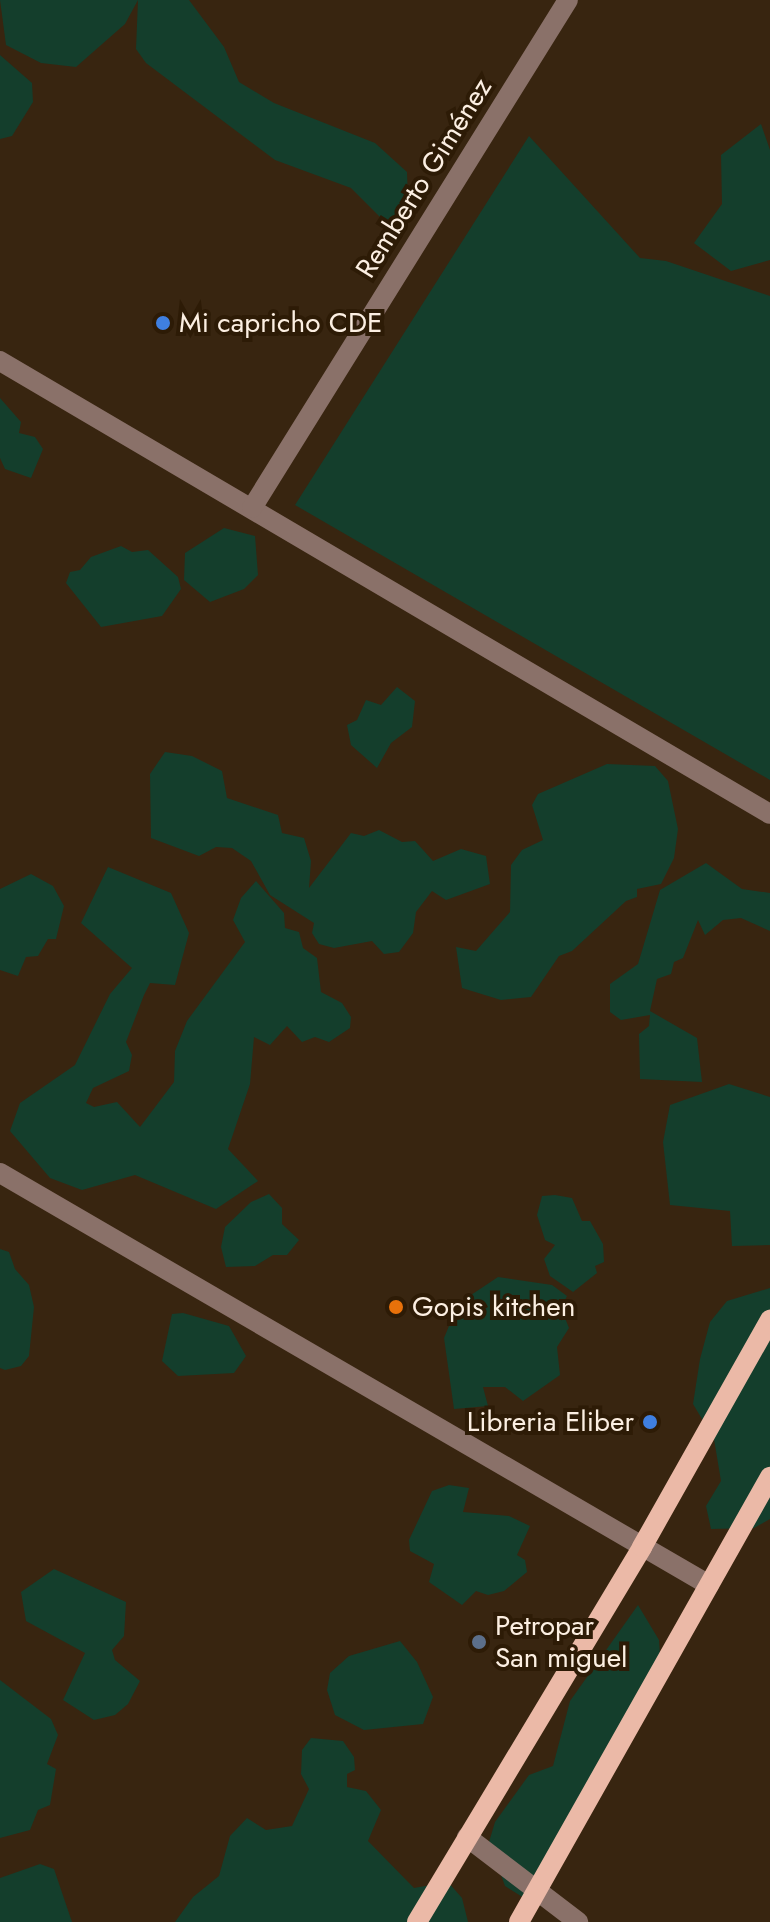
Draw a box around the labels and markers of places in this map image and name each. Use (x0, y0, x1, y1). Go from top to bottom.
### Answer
place label: Mi capricho CDE (179, 306, 382, 340)
marker: Mi capricho CDE (154, 314, 172, 332)
place label: Gopis kitchen (412, 1290, 575, 1324)
marker: Gopis kitchen (387, 1298, 405, 1316)
place label: Libreria Eliber (467, 1405, 634, 1439)
marker: Libreria Eliber (641, 1413, 659, 1431)
place label: Petropar San miguel (495, 1609, 628, 1675)
marker: Petropar San miguel (470, 1633, 488, 1651)

